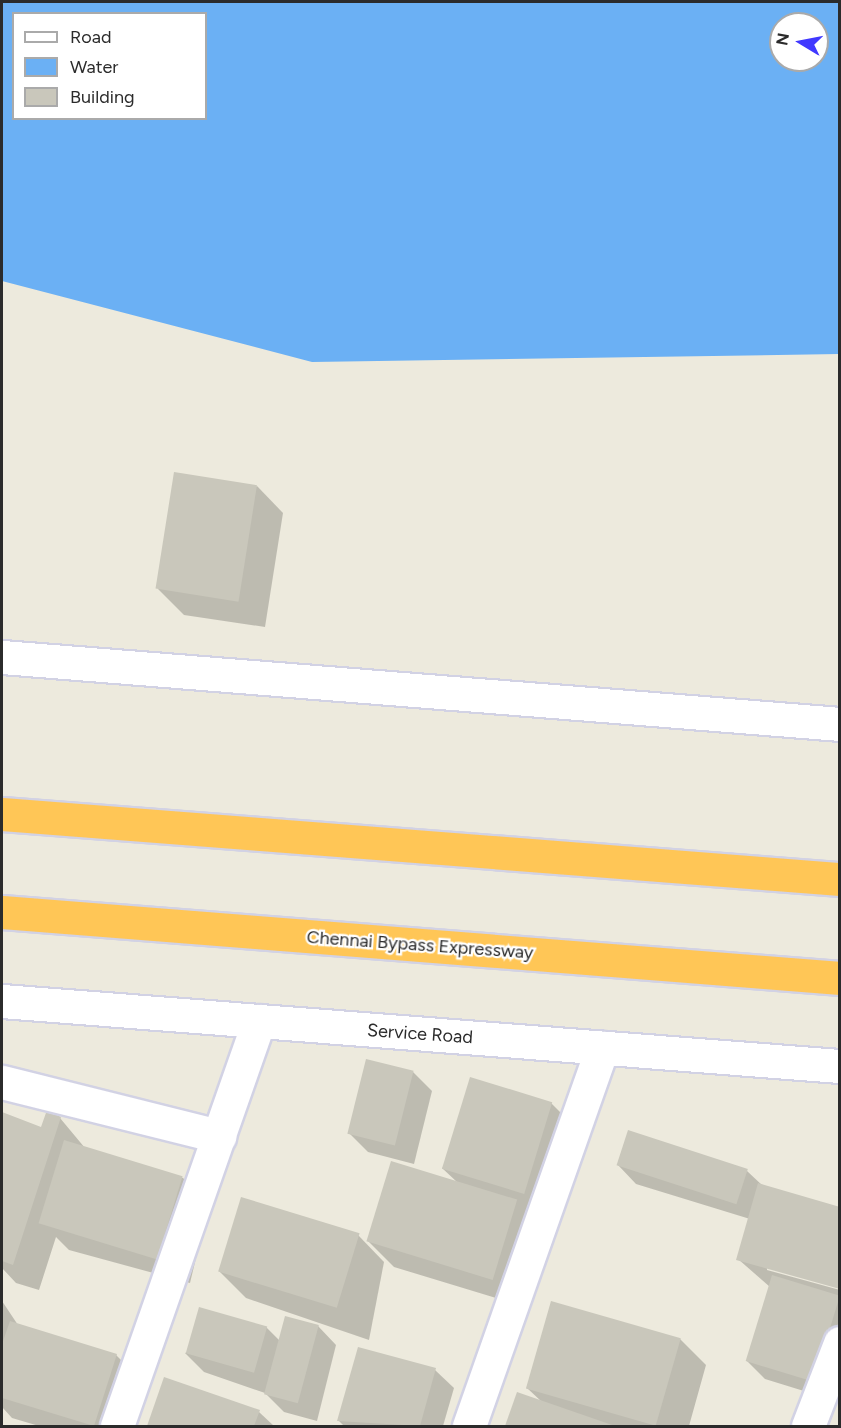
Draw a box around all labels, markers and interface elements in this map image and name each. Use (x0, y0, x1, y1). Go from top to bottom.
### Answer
legend (12, 12, 207, 120)
north arrow (769, 12, 829, 72)
text: Road (70, 26, 111, 48)
text: N (772, 31, 793, 47)
text: Water (70, 56, 118, 78)
text: Building (70, 86, 135, 108)
street label: Chennai Bypass Expressway (306, 926, 534, 964)
street label: Service Road (366, 1020, 474, 1048)

